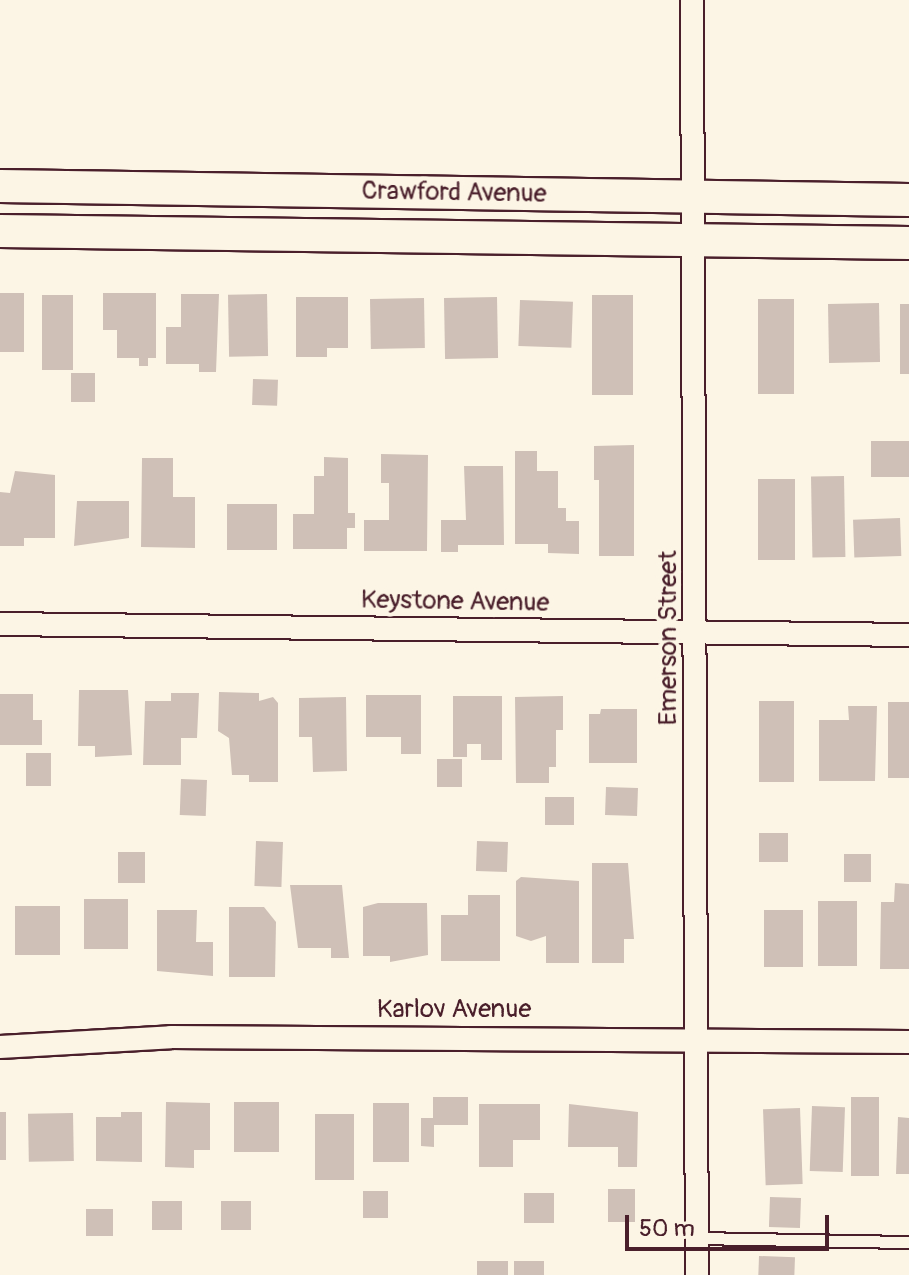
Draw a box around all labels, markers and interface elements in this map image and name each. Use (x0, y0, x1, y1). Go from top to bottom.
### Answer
street label: Crawford Avenue (361, 176, 547, 210)
street label: Emerson Street (653, 551, 685, 725)
street label: Keystone Avenue (360, 585, 550, 619)
street label: Karlov Avenue (377, 994, 531, 1026)
scale bar (629, 1199, 833, 1249)
text: 50 m (639, 1214, 695, 1243)

